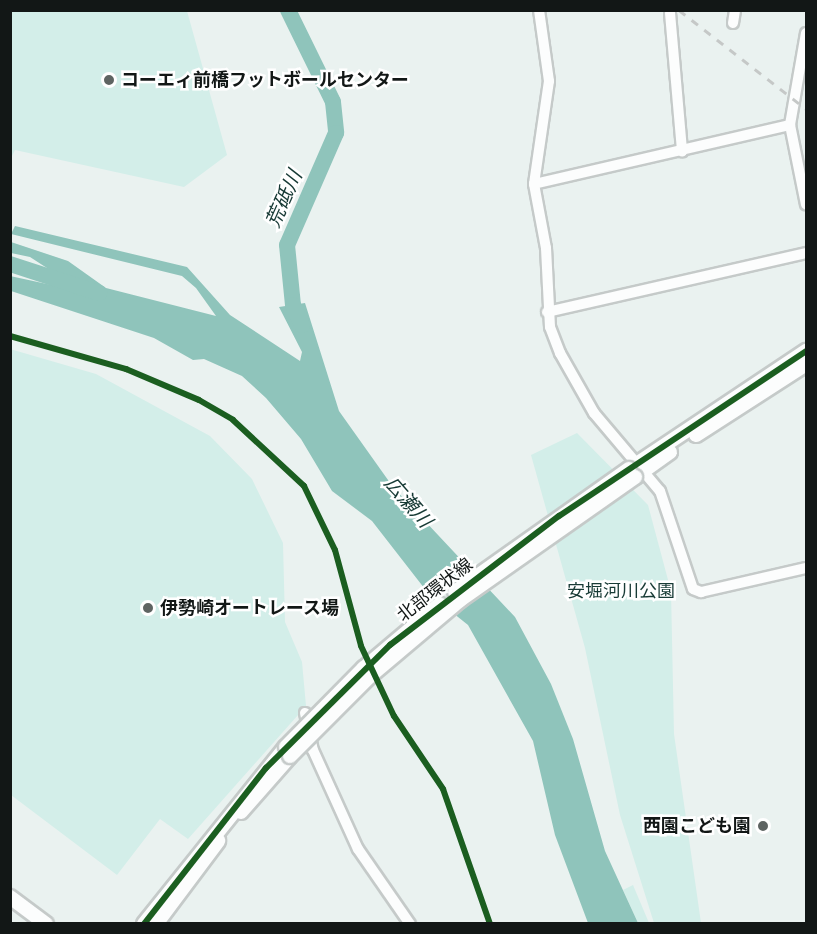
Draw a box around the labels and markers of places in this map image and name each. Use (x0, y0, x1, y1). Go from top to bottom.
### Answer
place label: コーエィ前橋フットボールセンター (121, 69, 409, 91)
marker: コーエィ前橋フットボールセンター (102, 73, 116, 87)
place label: 伊勢崎オートレース場 (160, 597, 340, 619)
marker: 伊勢崎オートレース場 (141, 601, 155, 615)
place label: 西園こども園 (643, 815, 751, 837)
marker: 西園こども園 (756, 819, 770, 833)

